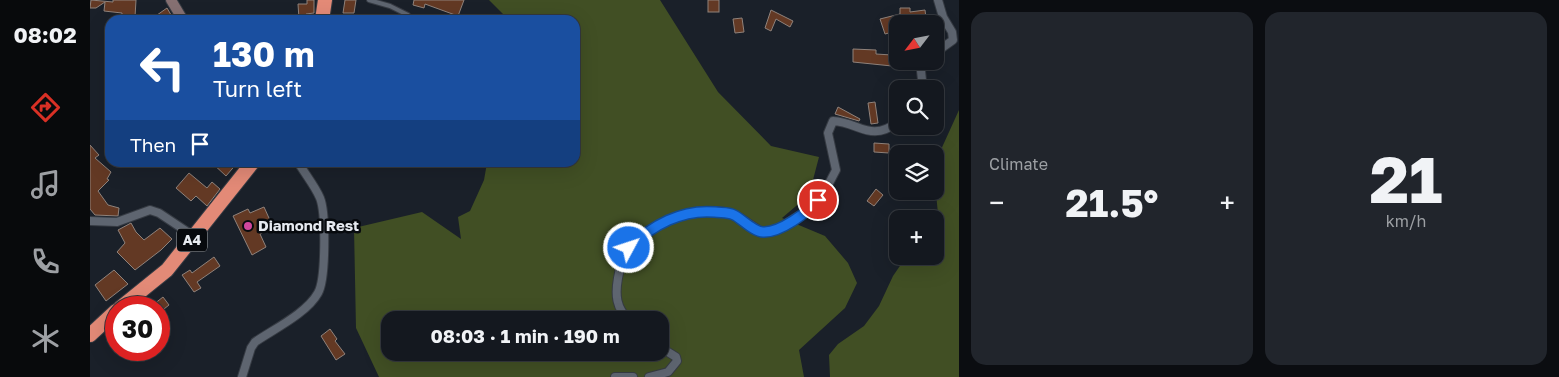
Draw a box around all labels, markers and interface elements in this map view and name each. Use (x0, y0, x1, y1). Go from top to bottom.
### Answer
north arrow (889, 15, 944, 70)
map controls (889, 15, 944, 265)
text: 08:02 (13, 21, 77, 48)
text: 130 m (213, 33, 315, 75)
icon: left (130, 35, 195, 100)
text: Turn left (213, 75, 302, 102)
button: search (889, 80, 944, 135)
icon: directions (28, 90, 63, 125)
icon: arrive (186, 130, 214, 158)
text: Then (130, 133, 176, 156)
text: 21 (1369, 139, 1443, 217)
button: layers (889, 145, 944, 200)
text: Climate (989, 154, 1048, 174)
icon: music (28, 167, 63, 202)
pin (797, 179, 839, 221)
text: 21.5° (1066, 180, 1158, 225)
icon: arrive (804, 186, 832, 214)
text: − (989, 186, 1004, 219)
text: + (1220, 186, 1235, 219)
button: + (889, 210, 944, 265)
text: km/h (1386, 211, 1426, 231)
place label: Diamond Rest (258, 216, 359, 234)
marker: Diamond Rest (242, 220, 254, 232)
position arrow (602, 221, 654, 273)
road number: A4 (177, 228, 207, 252)
icon: phone (28, 244, 63, 279)
speed limit sign: 30 (105, 296, 170, 361)
icon: climate (28, 321, 63, 356)
text: 08:03 · 1 min · 190 m (430, 324, 620, 347)

